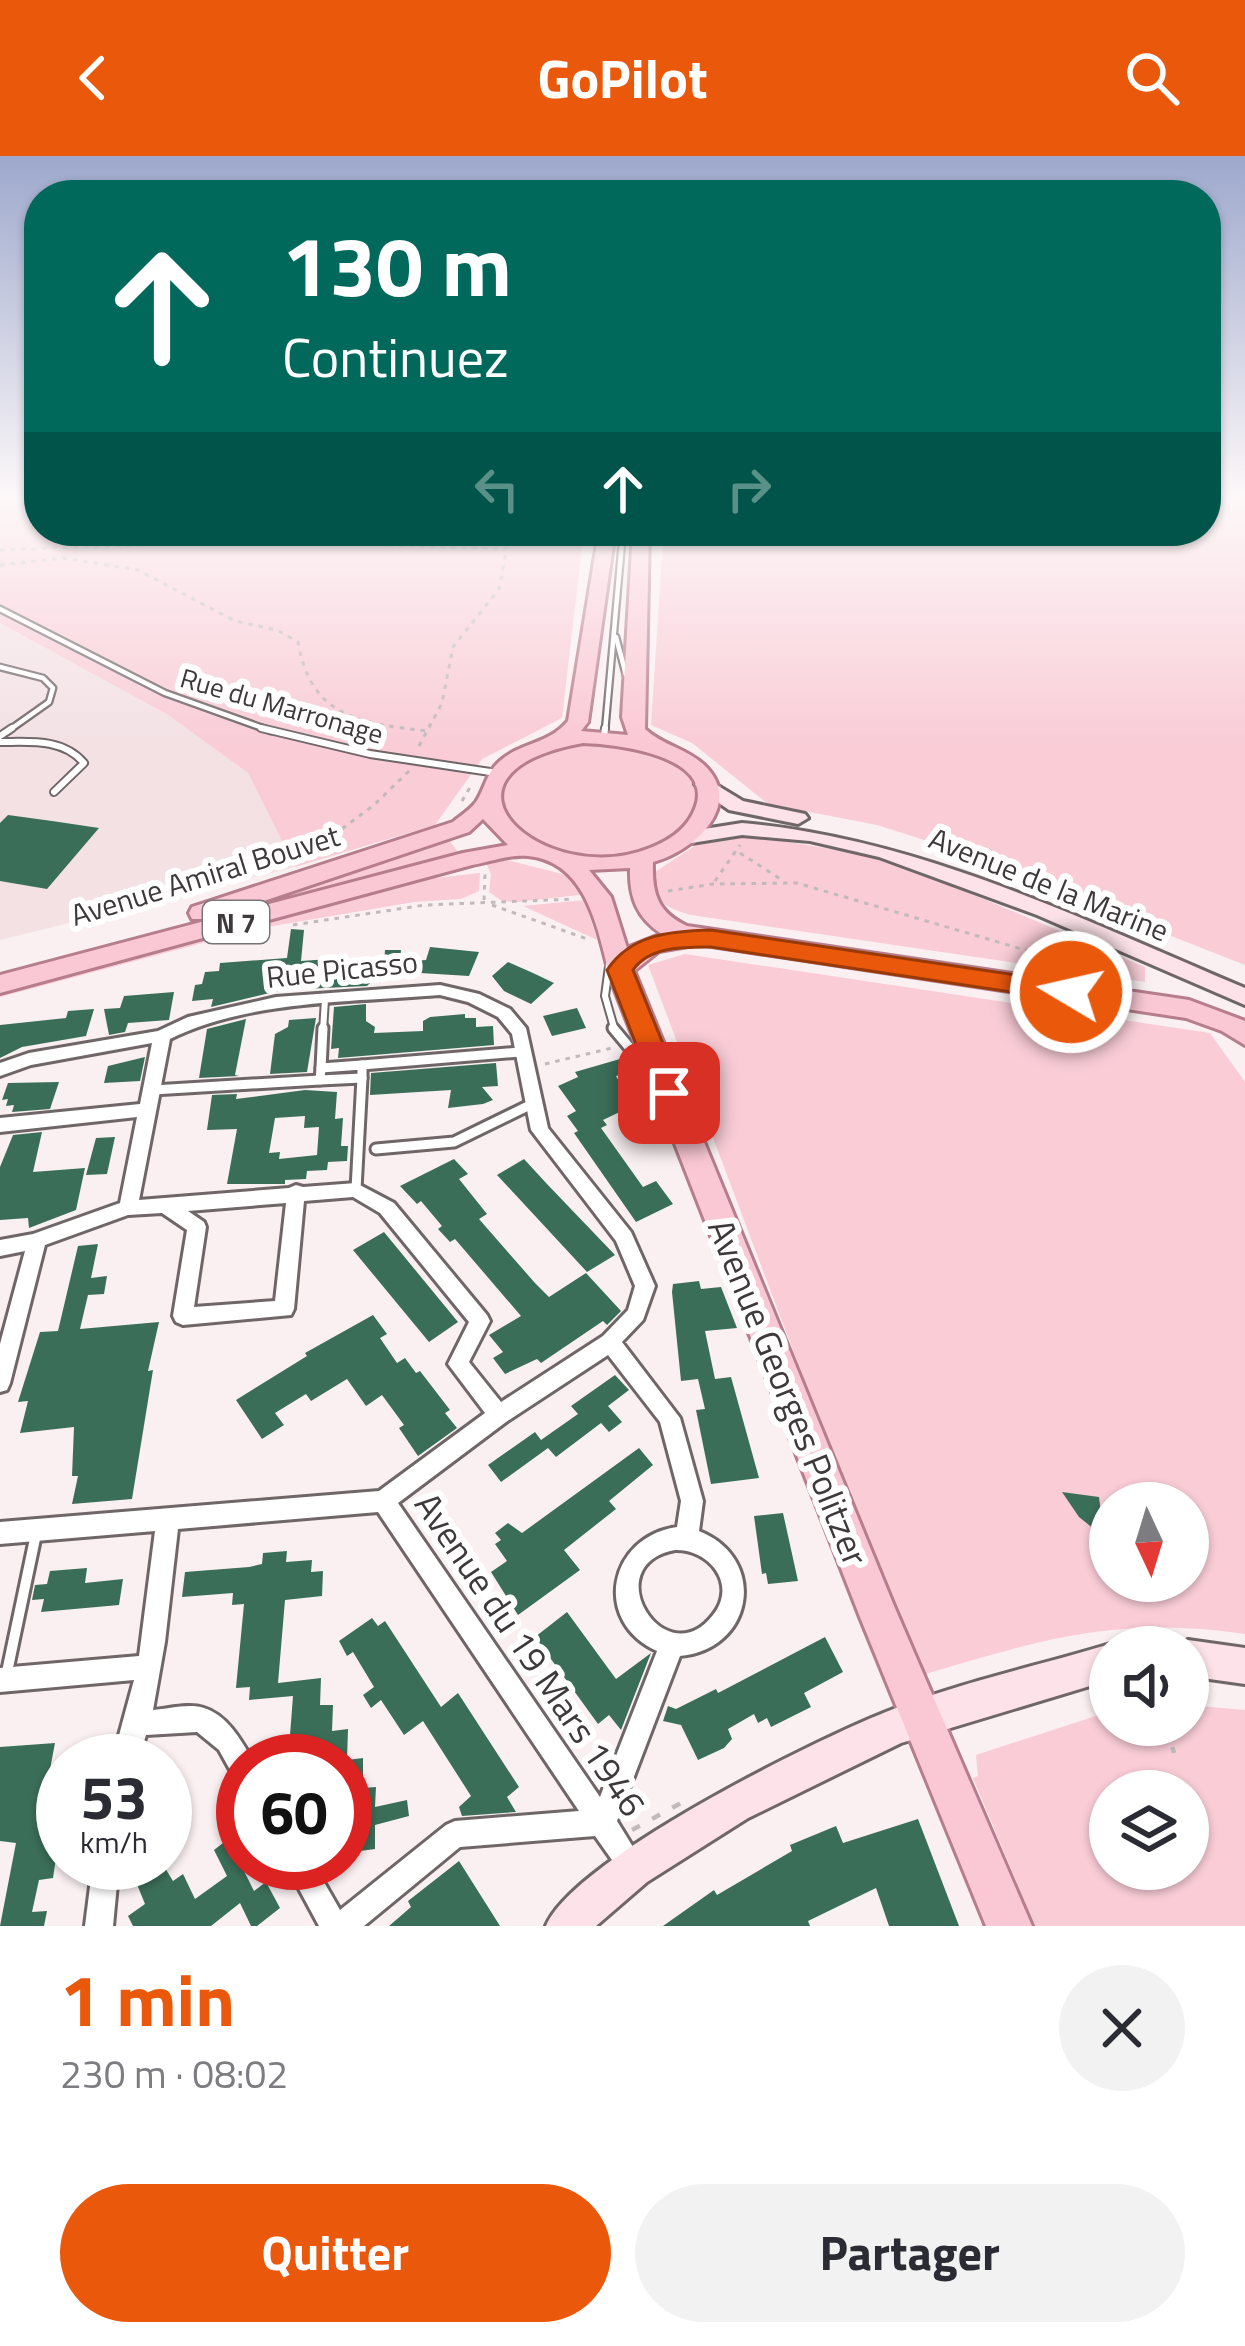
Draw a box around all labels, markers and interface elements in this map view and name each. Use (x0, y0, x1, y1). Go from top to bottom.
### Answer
text: GoPilot (537, 37, 708, 119)
icon: back (60, 45, 126, 111)
icon: search (1119, 45, 1185, 111)
text: 130 m (282, 201, 512, 329)
icon: ahead (84, 228, 240, 384)
text: Continuez (282, 316, 508, 398)
icon: left (464, 456, 530, 522)
icon: ahead (590, 456, 656, 522)
icon: right (716, 456, 782, 522)
street label: Rue du Marronage (176, 656, 388, 754)
street label: Avenue Amiral Bouvet (65, 812, 346, 938)
street label: Avenue de la Marine (922, 815, 1176, 953)
road number: N 7 (203, 901, 269, 943)
position arrow (1008, 929, 1134, 1055)
street label: Rue Picasso (264, 938, 420, 1000)
pin (618, 1042, 720, 1144)
icon: arrive (636, 1060, 702, 1126)
street label: Avenue Georges Politzer (694, 1210, 884, 1574)
street label: Avenue du 19 Mars 1946 (402, 1481, 660, 1827)
north arrow (1089, 1482, 1209, 1602)
map controls (1089, 1482, 1209, 1890)
button: sound (1089, 1626, 1209, 1746)
speed limit sign: 60 (216, 1734, 372, 1890)
text: 53 (80, 1751, 148, 1842)
button: layers (1089, 1770, 1209, 1890)
text: km/h (80, 1819, 148, 1865)
text: 1 min (60, 1944, 235, 2054)
button: close (1059, 1965, 1185, 2091)
text: 230 m · 08:02 (60, 2044, 288, 2103)
button: Quitter (60, 2184, 611, 2322)
button: Partager (635, 2184, 1185, 2322)

